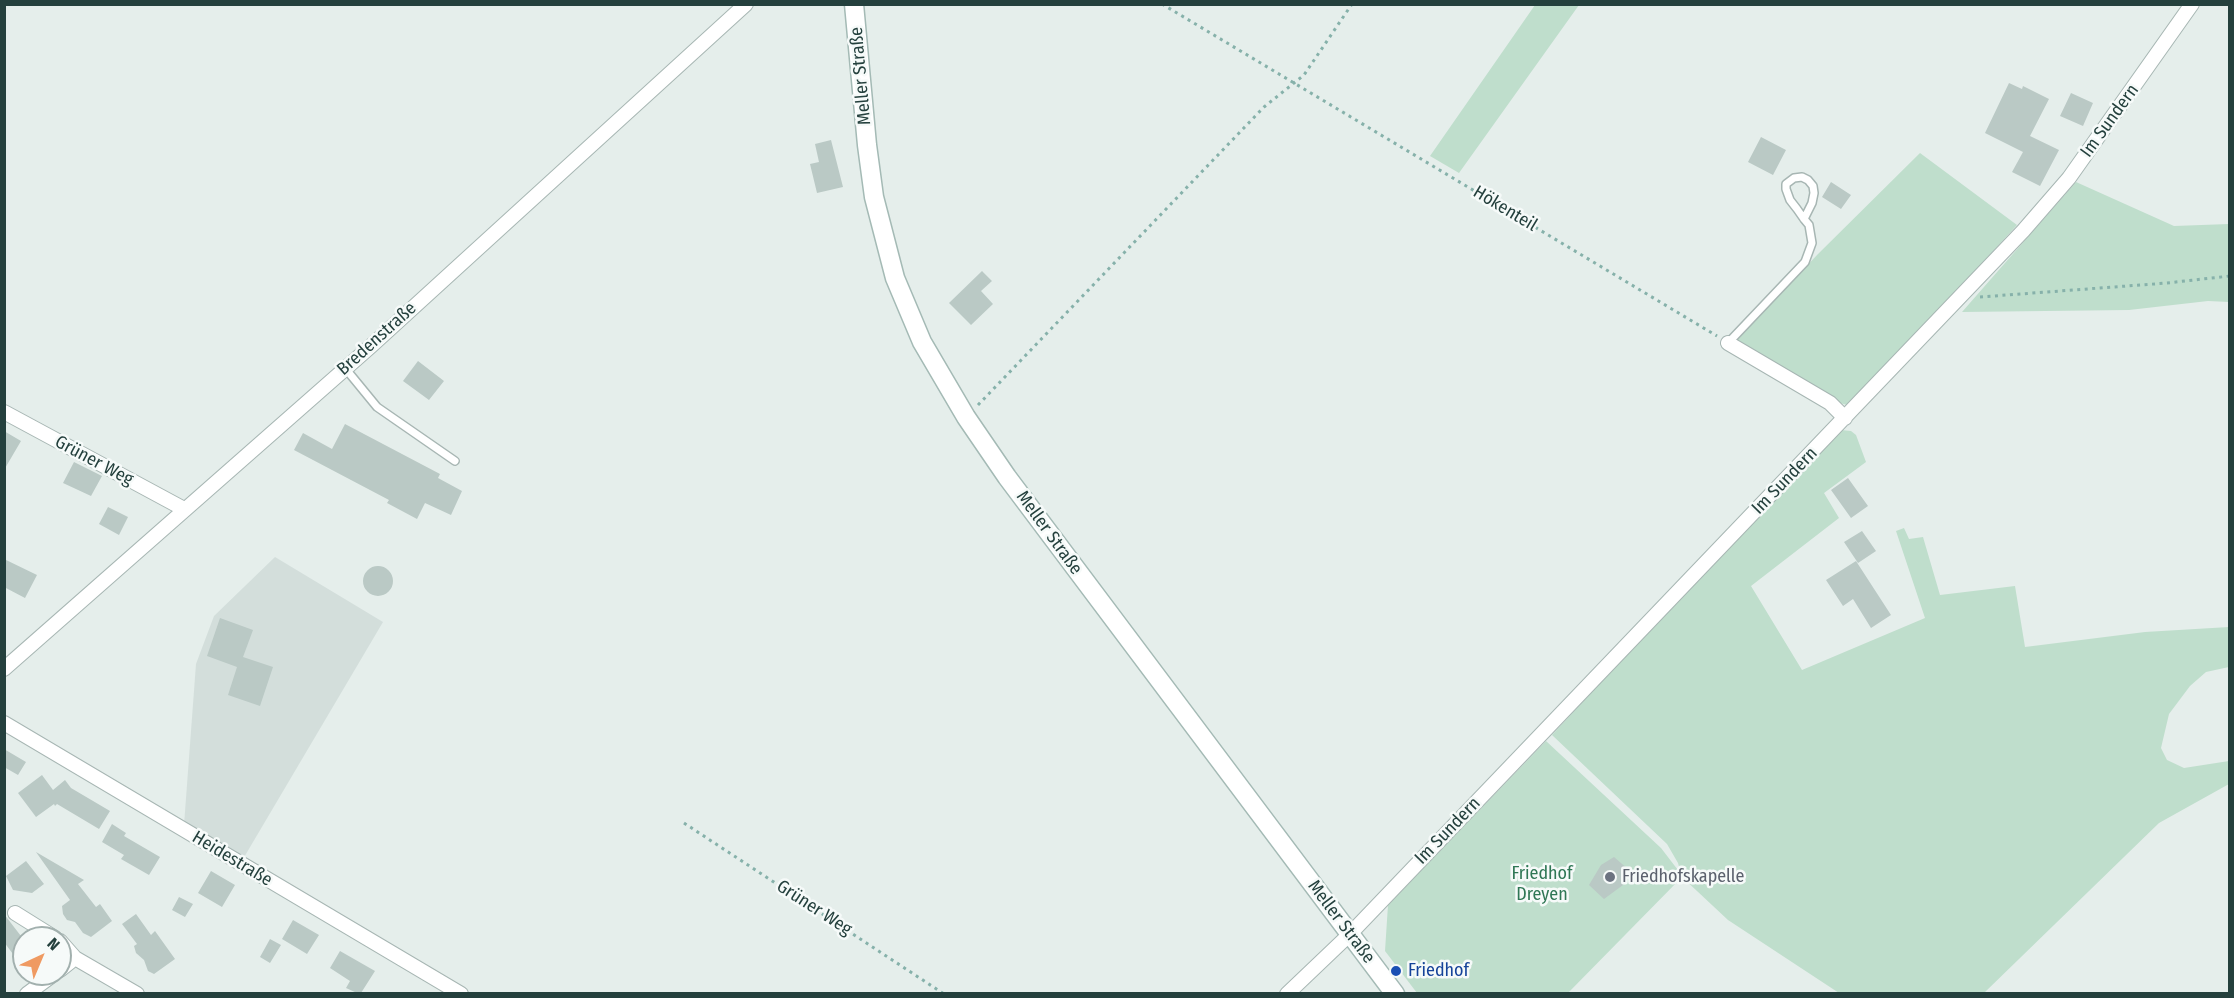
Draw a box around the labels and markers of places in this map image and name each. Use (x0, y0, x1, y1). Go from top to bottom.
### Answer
place label: Friedhofskapelle (1622, 866, 1744, 888)
marker: Friedhofskapelle (1603, 870, 1617, 884)
place label: Friedhof (1408, 960, 1469, 982)
marker: Friedhof (1389, 964, 1403, 978)

